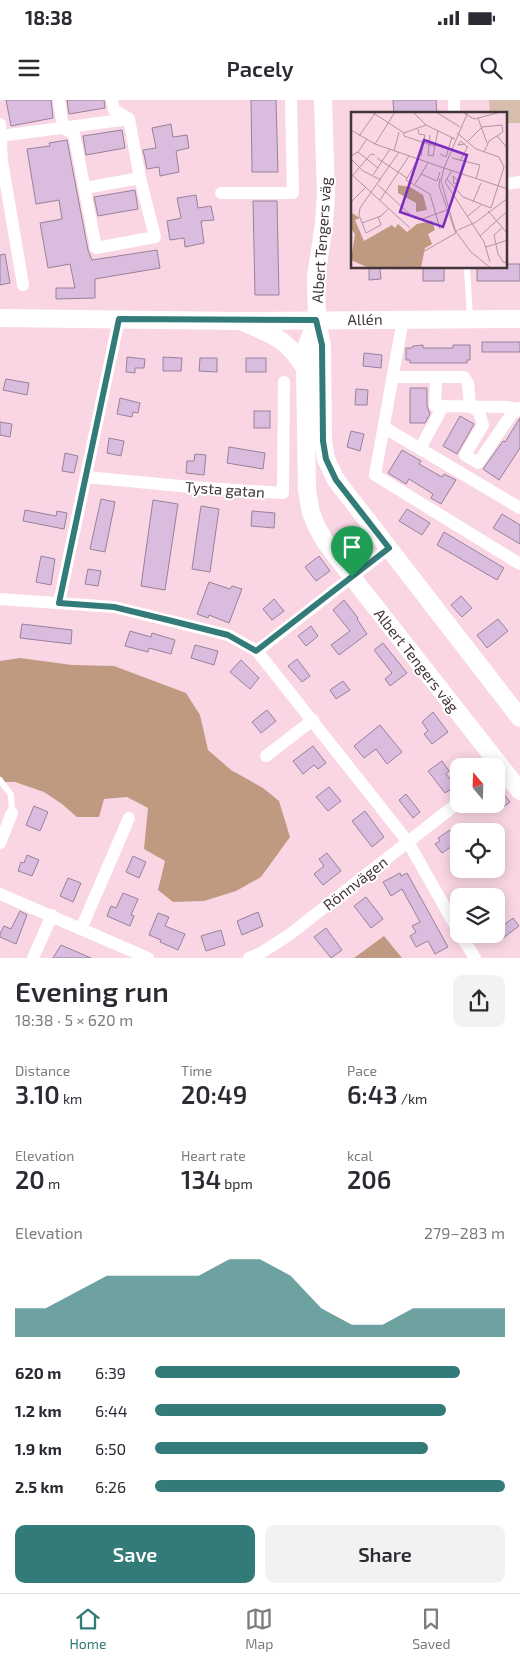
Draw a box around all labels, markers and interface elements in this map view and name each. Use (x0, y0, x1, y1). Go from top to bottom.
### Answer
text: 18:38 (25, 6, 73, 29)
icon: menu (15, 54, 43, 82)
icon: search (477, 54, 505, 82)
text: Pacely (226, 55, 294, 81)
inset map (351, 112, 508, 269)
street label: Albert Tengers väg (308, 176, 334, 304)
street label: Allén (347, 310, 383, 328)
street label: Tysta gatan (185, 477, 265, 501)
pin (331, 526, 373, 577)
icon: arrive (338, 533, 366, 561)
street label: Albert Tengers väg (371, 605, 463, 716)
north arrow (450, 758, 505, 812)
map controls (450, 758, 505, 943)
button: locate (450, 823, 505, 878)
street label: Rönnvägen (319, 852, 391, 914)
button: layers (450, 888, 505, 943)
text: Evening run (15, 974, 169, 1008)
button: share (453, 975, 505, 1027)
text: 18:38 · 5 × 620 m (15, 1010, 133, 1029)
text: Distance (15, 1062, 70, 1079)
text: Time (181, 1062, 212, 1079)
text: Pace (347, 1062, 377, 1079)
text: 3.10 (15, 1079, 60, 1109)
text: 20:49 (181, 1079, 247, 1109)
text: 6:43 (347, 1079, 398, 1109)
text: km (60, 1090, 82, 1107)
text: /km (398, 1090, 427, 1107)
text: Elevation (15, 1147, 74, 1164)
text: Heart rate (181, 1147, 246, 1164)
text: kcal (347, 1147, 373, 1164)
text: 20 (15, 1164, 45, 1194)
text: 134 (181, 1164, 221, 1194)
text: 206 (347, 1164, 391, 1194)
text: m (45, 1175, 60, 1192)
text: bpm (221, 1175, 253, 1192)
text: Elevation (15, 1223, 83, 1242)
text: 279–283 m (424, 1223, 505, 1242)
text: 620 m (15, 1363, 61, 1382)
text: 6:39 (95, 1363, 126, 1382)
text: 1.2 km (15, 1401, 62, 1420)
text: 6:44 (95, 1401, 128, 1420)
text: 1.9 km (15, 1439, 62, 1458)
text: 6:50 (95, 1439, 126, 1458)
text: 2.5 km (15, 1477, 64, 1496)
text: 6:26 (95, 1477, 126, 1496)
button: Save (15, 1525, 255, 1583)
button: Share (265, 1525, 505, 1583)
tab: Home (69, 1605, 106, 1652)
tab: Map (245, 1605, 273, 1652)
tab: Saved (412, 1605, 451, 1652)

